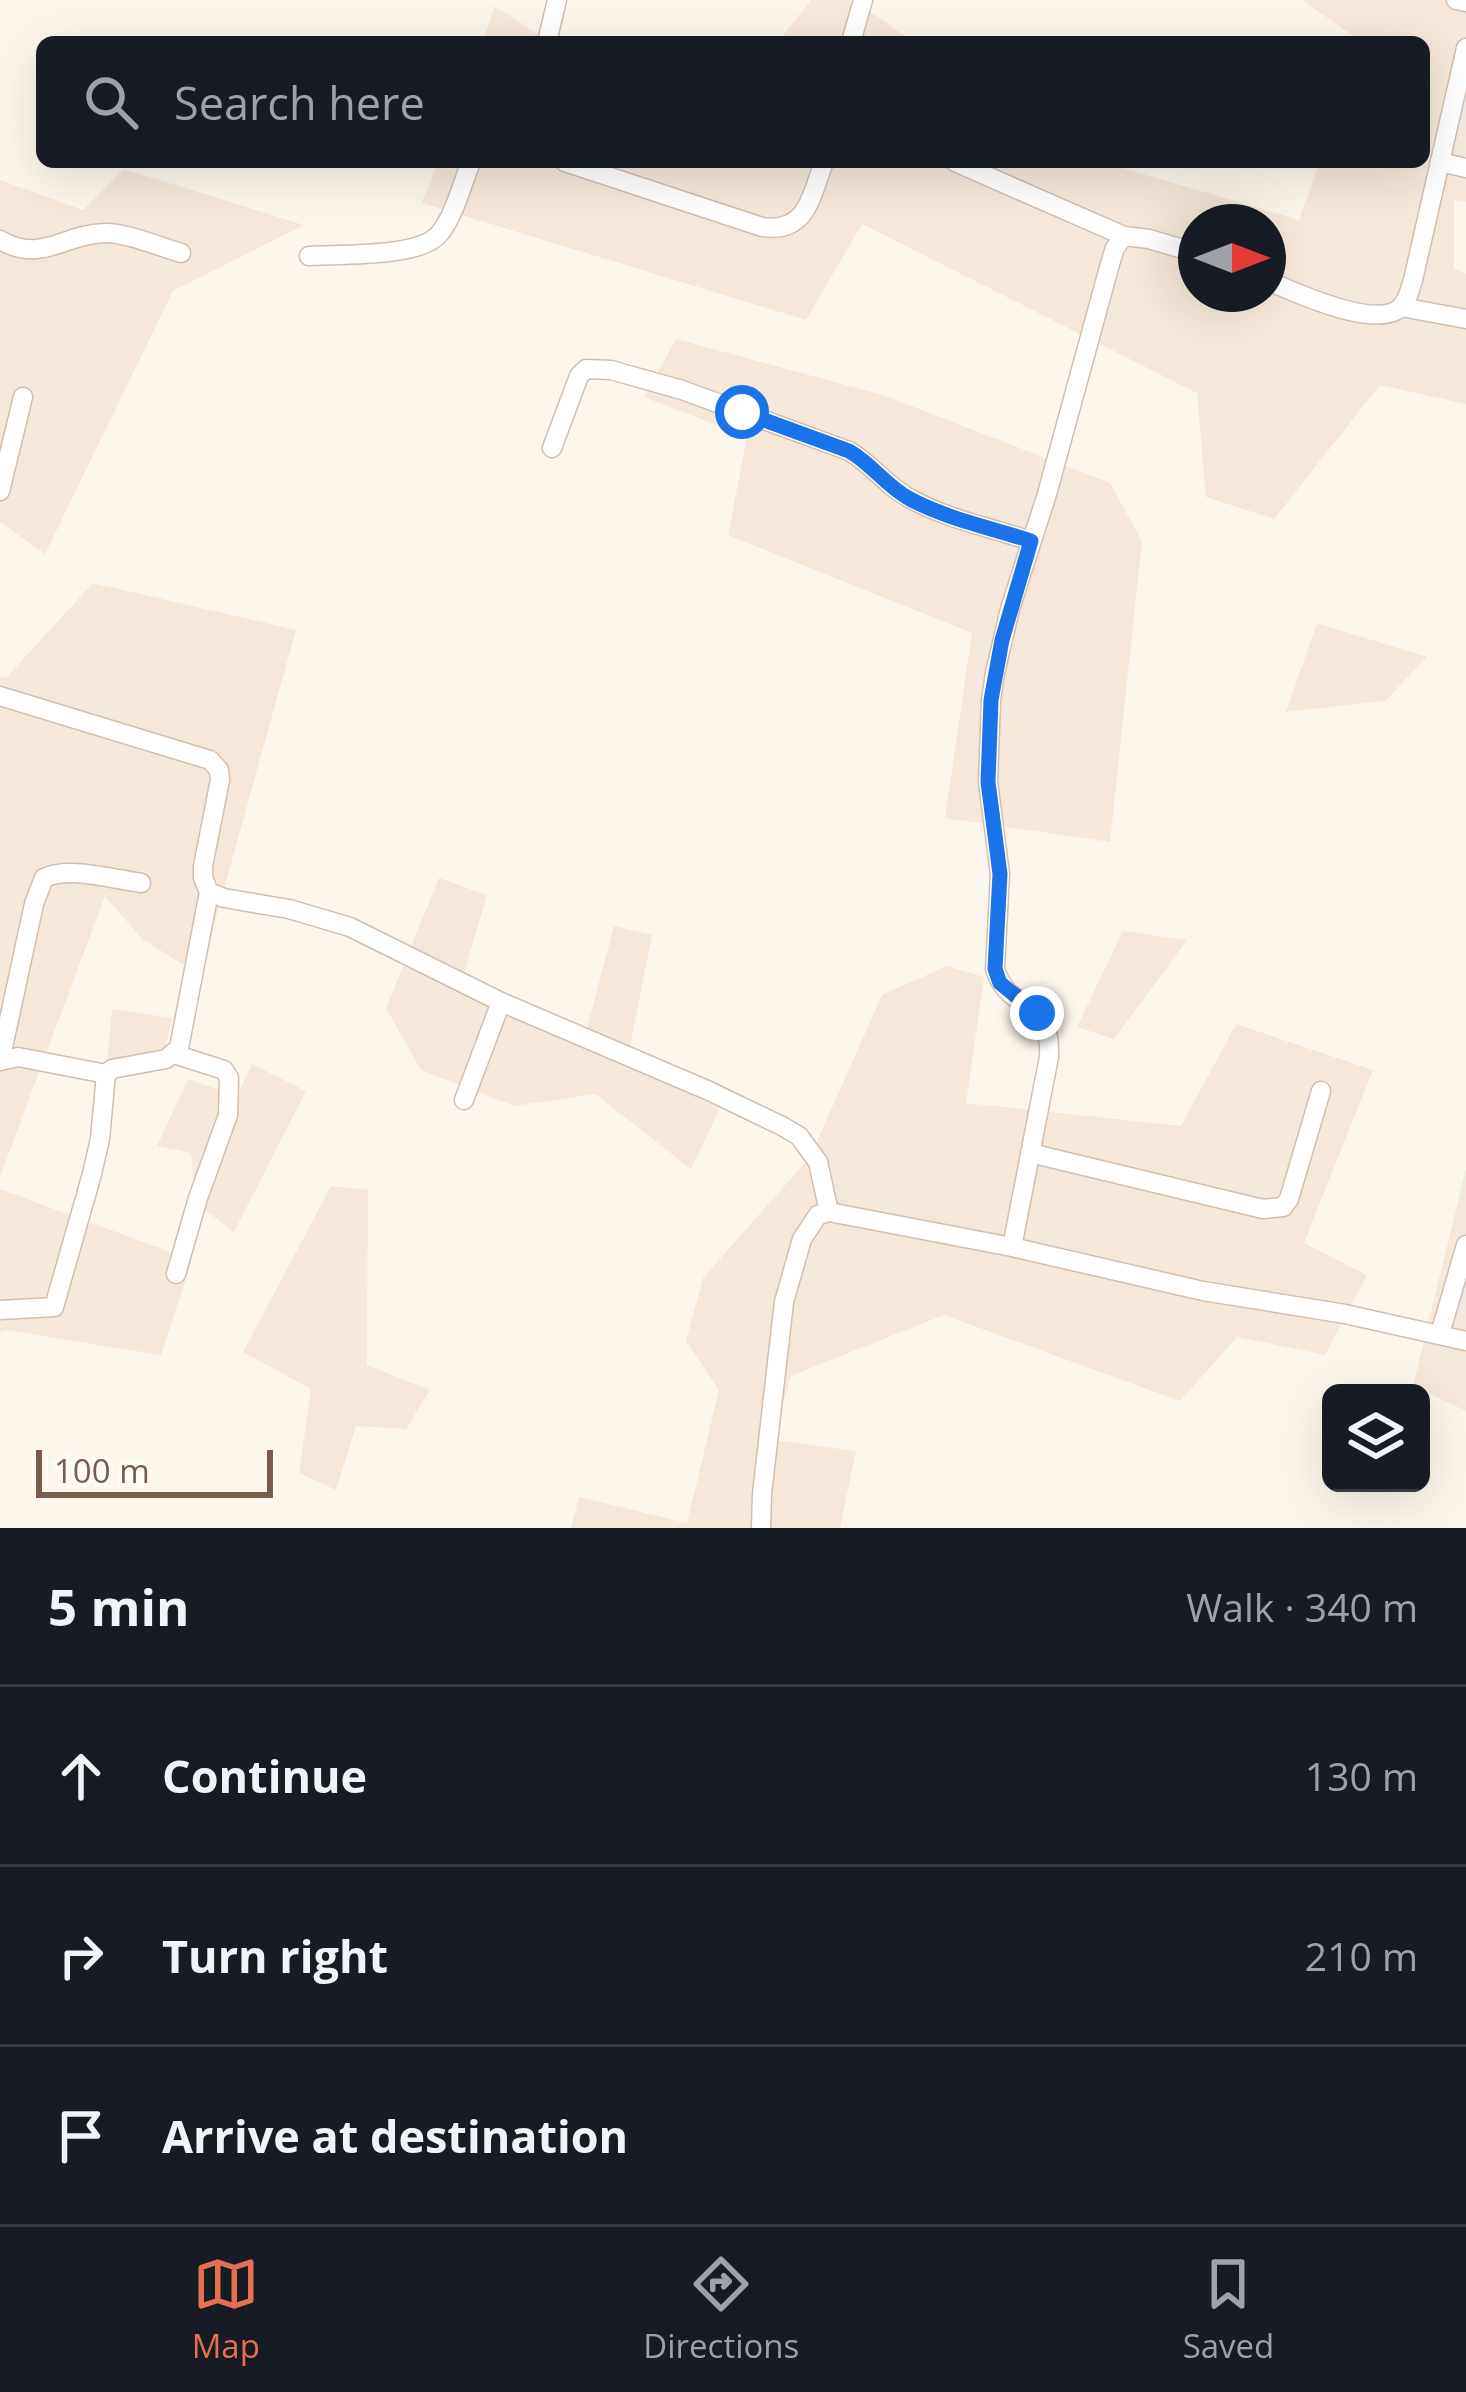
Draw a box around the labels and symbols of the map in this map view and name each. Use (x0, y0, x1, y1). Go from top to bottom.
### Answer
north arrow (1178, 204, 1286, 312)
route start (715, 385, 769, 439)
route end (1010, 986, 1064, 1040)
scale bar (36, 1444, 273, 1497)

